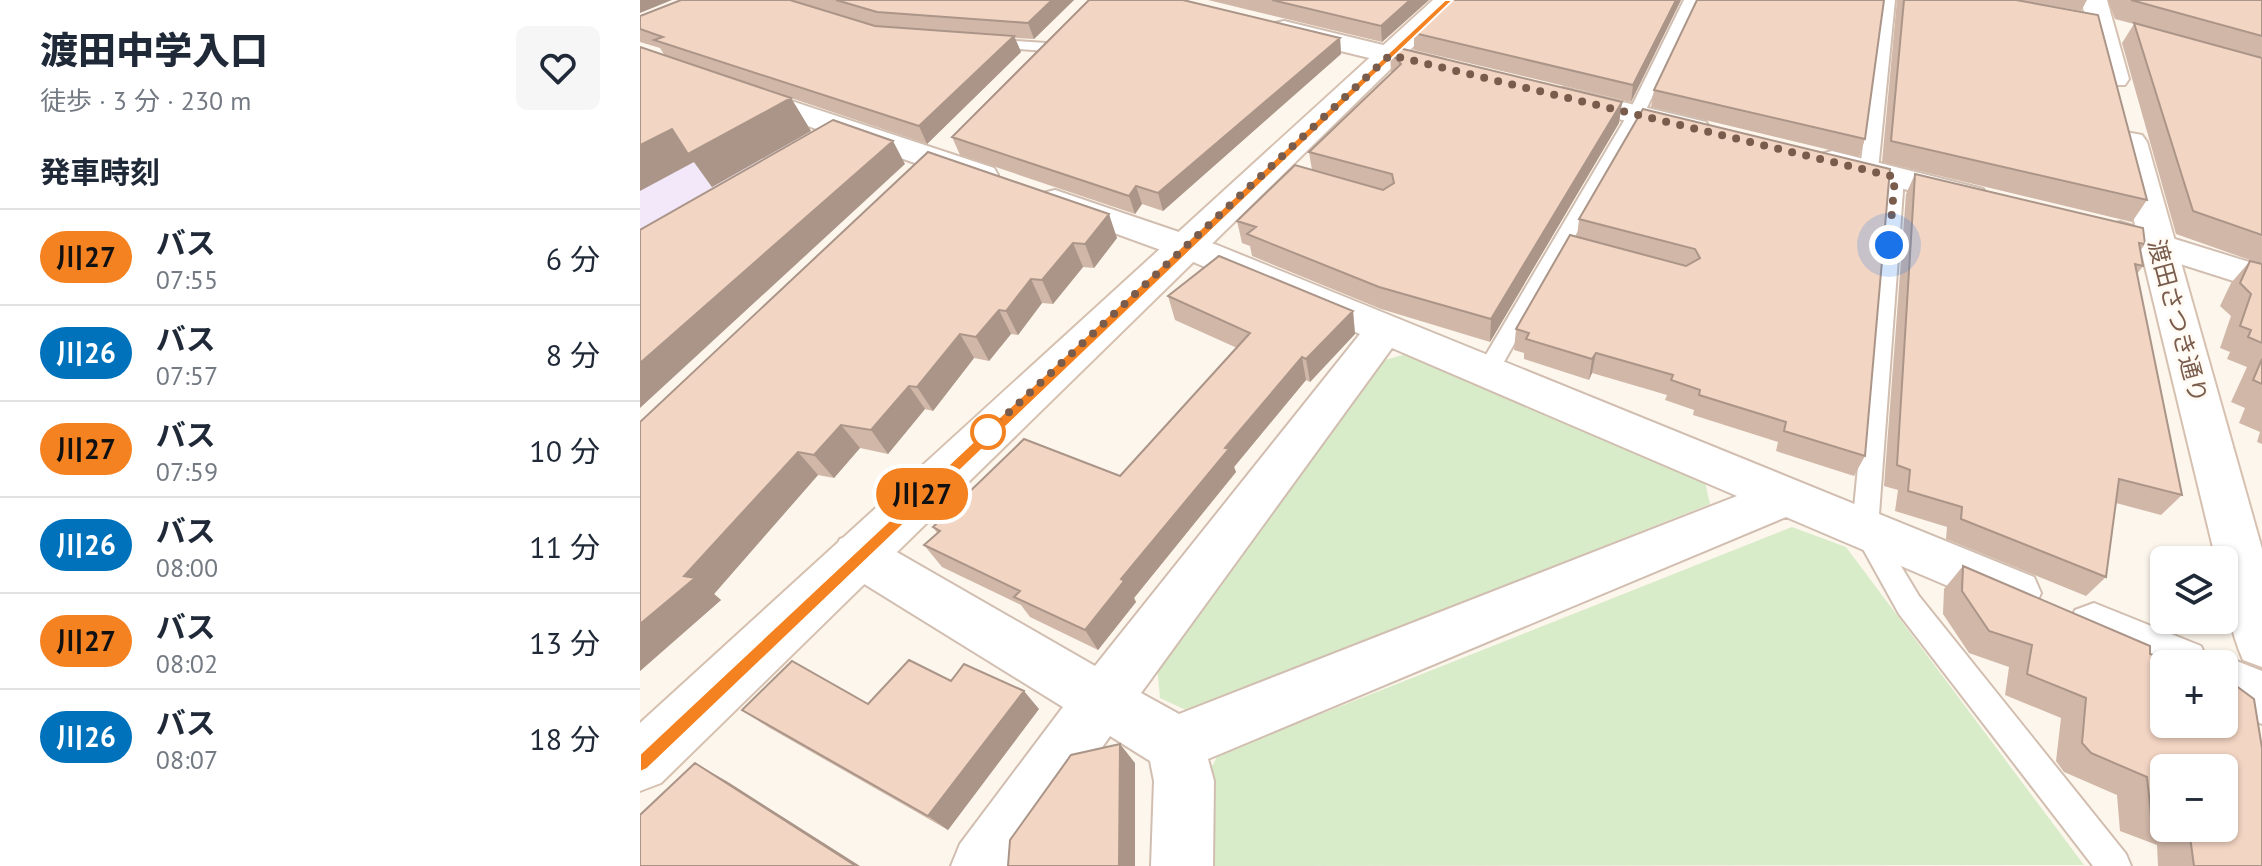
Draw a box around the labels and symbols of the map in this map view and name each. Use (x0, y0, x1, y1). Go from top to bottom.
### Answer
your location (1869, 225, 1909, 265)
street label: 渡田さつき通り (2141, 236, 2215, 406)
unlabelled marker (971, 415, 1005, 449)
line badge: 川27 (876, 468, 968, 520)

